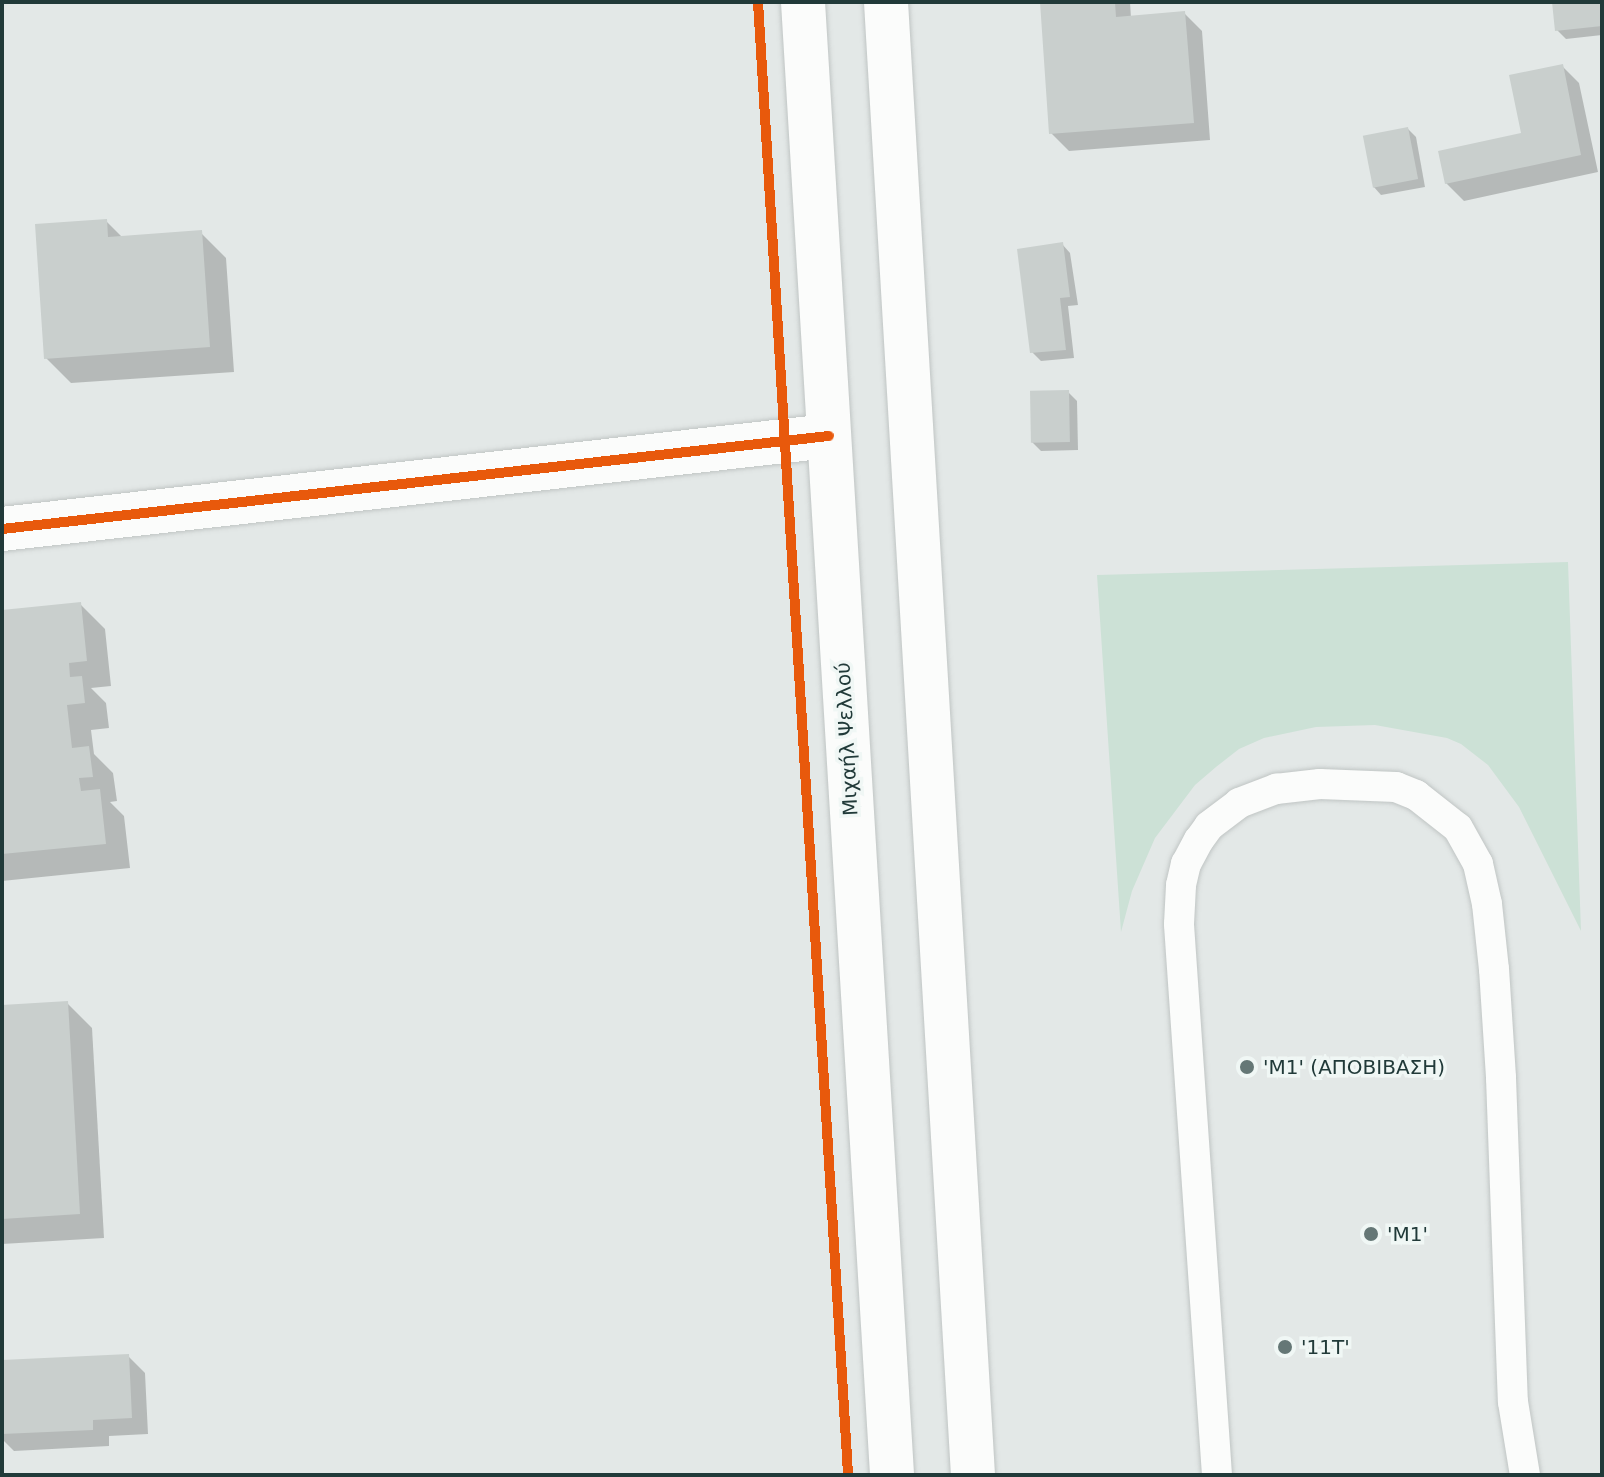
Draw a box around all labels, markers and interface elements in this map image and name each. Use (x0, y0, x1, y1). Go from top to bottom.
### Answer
street label: Μιχαήλ Ψελλού (831, 662, 863, 816)
place label: 'Μ1' (ΑΠΟΒΙΒΑΣΗ) (1263, 1055, 1445, 1079)
marker: 'Μ1' (ΑΠΟΒΙΒΑΣΗ) (1238, 1058, 1256, 1076)
place label: 'Μ1' (1387, 1222, 1428, 1246)
marker: 'Μ1' (1362, 1225, 1380, 1243)
place label: '11Τ' (1301, 1335, 1350, 1359)
marker: '11Τ' (1276, 1338, 1294, 1356)

